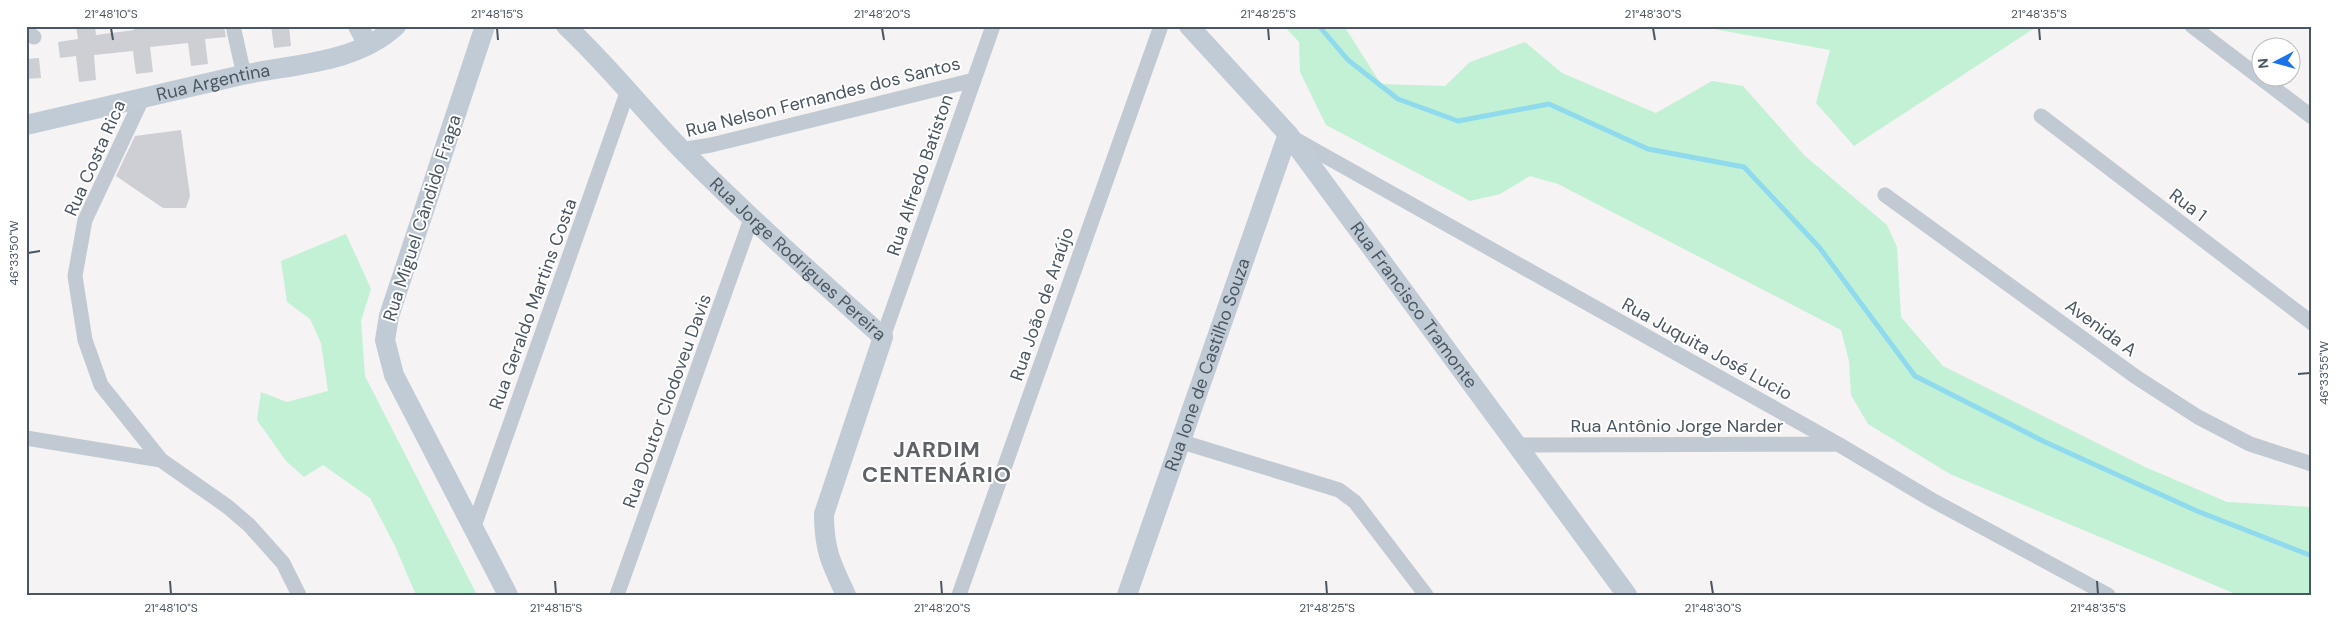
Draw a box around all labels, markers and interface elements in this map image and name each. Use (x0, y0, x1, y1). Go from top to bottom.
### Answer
text: 21°48'10"S (84, 6, 138, 22)
text: 21°48'15"S (471, 6, 523, 22)
text: 21°48'20"S (854, 6, 910, 22)
text: 21°48'25"S (1240, 6, 1296, 22)
text: 21°48'30"S (1624, 6, 1682, 22)
text: 21°48'35"S (2011, 6, 2067, 22)
north arrow (2250, 38, 2300, 88)
street label: Rua Nelson Fernandes dos Santos (683, 51, 963, 143)
text: N (2254, 57, 2273, 69)
street label: Rua Argentina (154, 58, 272, 107)
street label: Rua Alfredo Batiston (881, 91, 959, 259)
street label: Rua Costa Rica (59, 96, 131, 220)
street label: Rua Miguel Cândido Fraga (377, 112, 467, 324)
street label: Rua Jorge Rodrigues Pereira (704, 172, 891, 346)
street label: Rua 1 (2164, 183, 2212, 227)
street label: Rua Geraldo Martins Costa (484, 195, 582, 413)
street label: Rua Francisco Tramonte (1345, 217, 1483, 393)
text: 46°33'50"W (6, 220, 22, 286)
street label: Rua João de Araújo (1005, 224, 1079, 384)
street label: Rua Ione de Castilho Souza (1159, 255, 1256, 475)
street label: Rua Doutor Clodoveu Davis (617, 291, 717, 511)
street label: Rua Juquita José Lucio (1618, 292, 1796, 406)
street label: Avenida A (2060, 294, 2142, 362)
text: 46°33'55"W (2316, 341, 2332, 405)
street label: Rua Antônio Jorge Narder (1570, 414, 1784, 438)
district label: JARDIM CENTENÁRIO (862, 435, 1012, 489)
text: 21°48'10"S (144, 600, 198, 616)
text: 21°48'15"S (530, 600, 582, 616)
text: 21°48'20"S (914, 600, 970, 616)
text: 21°48'25"S (1299, 600, 1355, 616)
text: 21°48'30"S (1684, 600, 1742, 616)
text: 21°48'35"S (2070, 600, 2126, 616)

